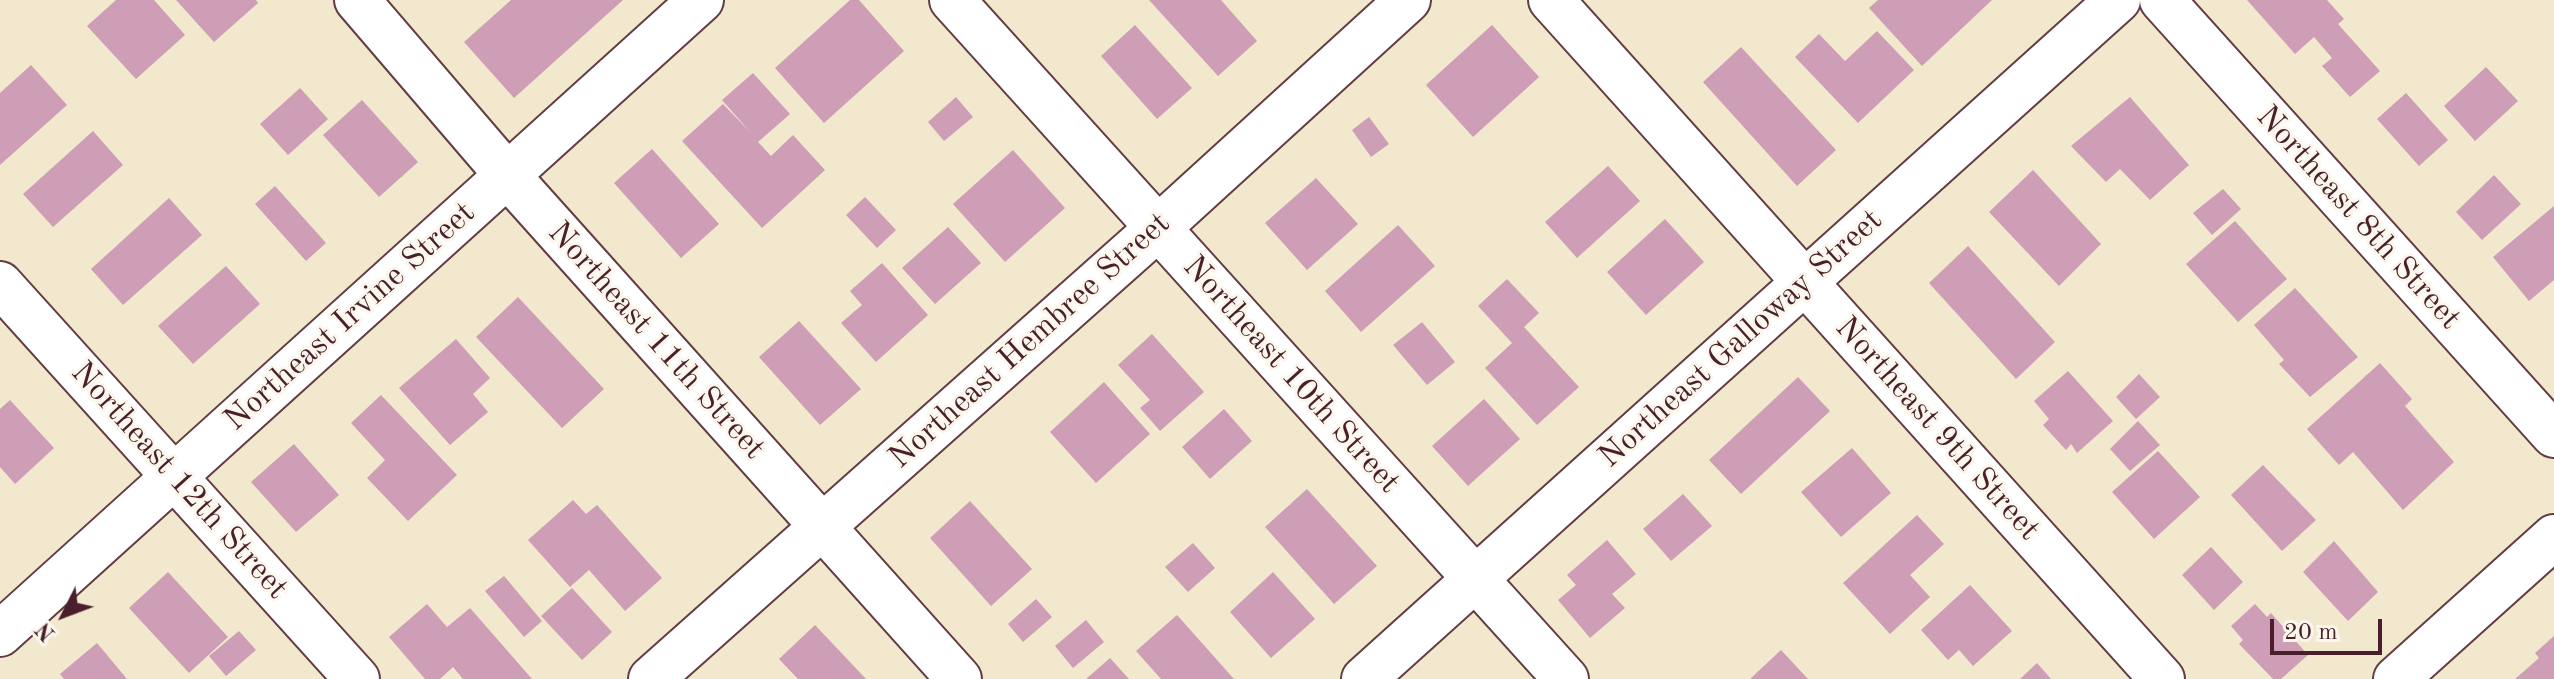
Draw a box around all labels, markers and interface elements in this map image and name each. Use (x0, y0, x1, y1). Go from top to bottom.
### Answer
street label: Northeast 8th Street (2247, 98, 2469, 338)
street label: Northeast Irvine Street (217, 194, 483, 440)
street label: Northeast Galloway Street (1591, 202, 1891, 476)
street label: Northeast Hembree Street (882, 205, 1178, 477)
street label: Northeast 11th Street (539, 214, 773, 468)
street label: Northeast 10th Street (1174, 248, 1408, 502)
street label: Northeast 9th Street (1826, 309, 2048, 549)
street label: Northeast 12th Street (62, 354, 296, 608)
north arrow (24, 575, 104, 655)
scale bar (2274, 603, 2386, 653)
text: N (32, 617, 60, 645)
text: 20 m (2284, 621, 2338, 645)

